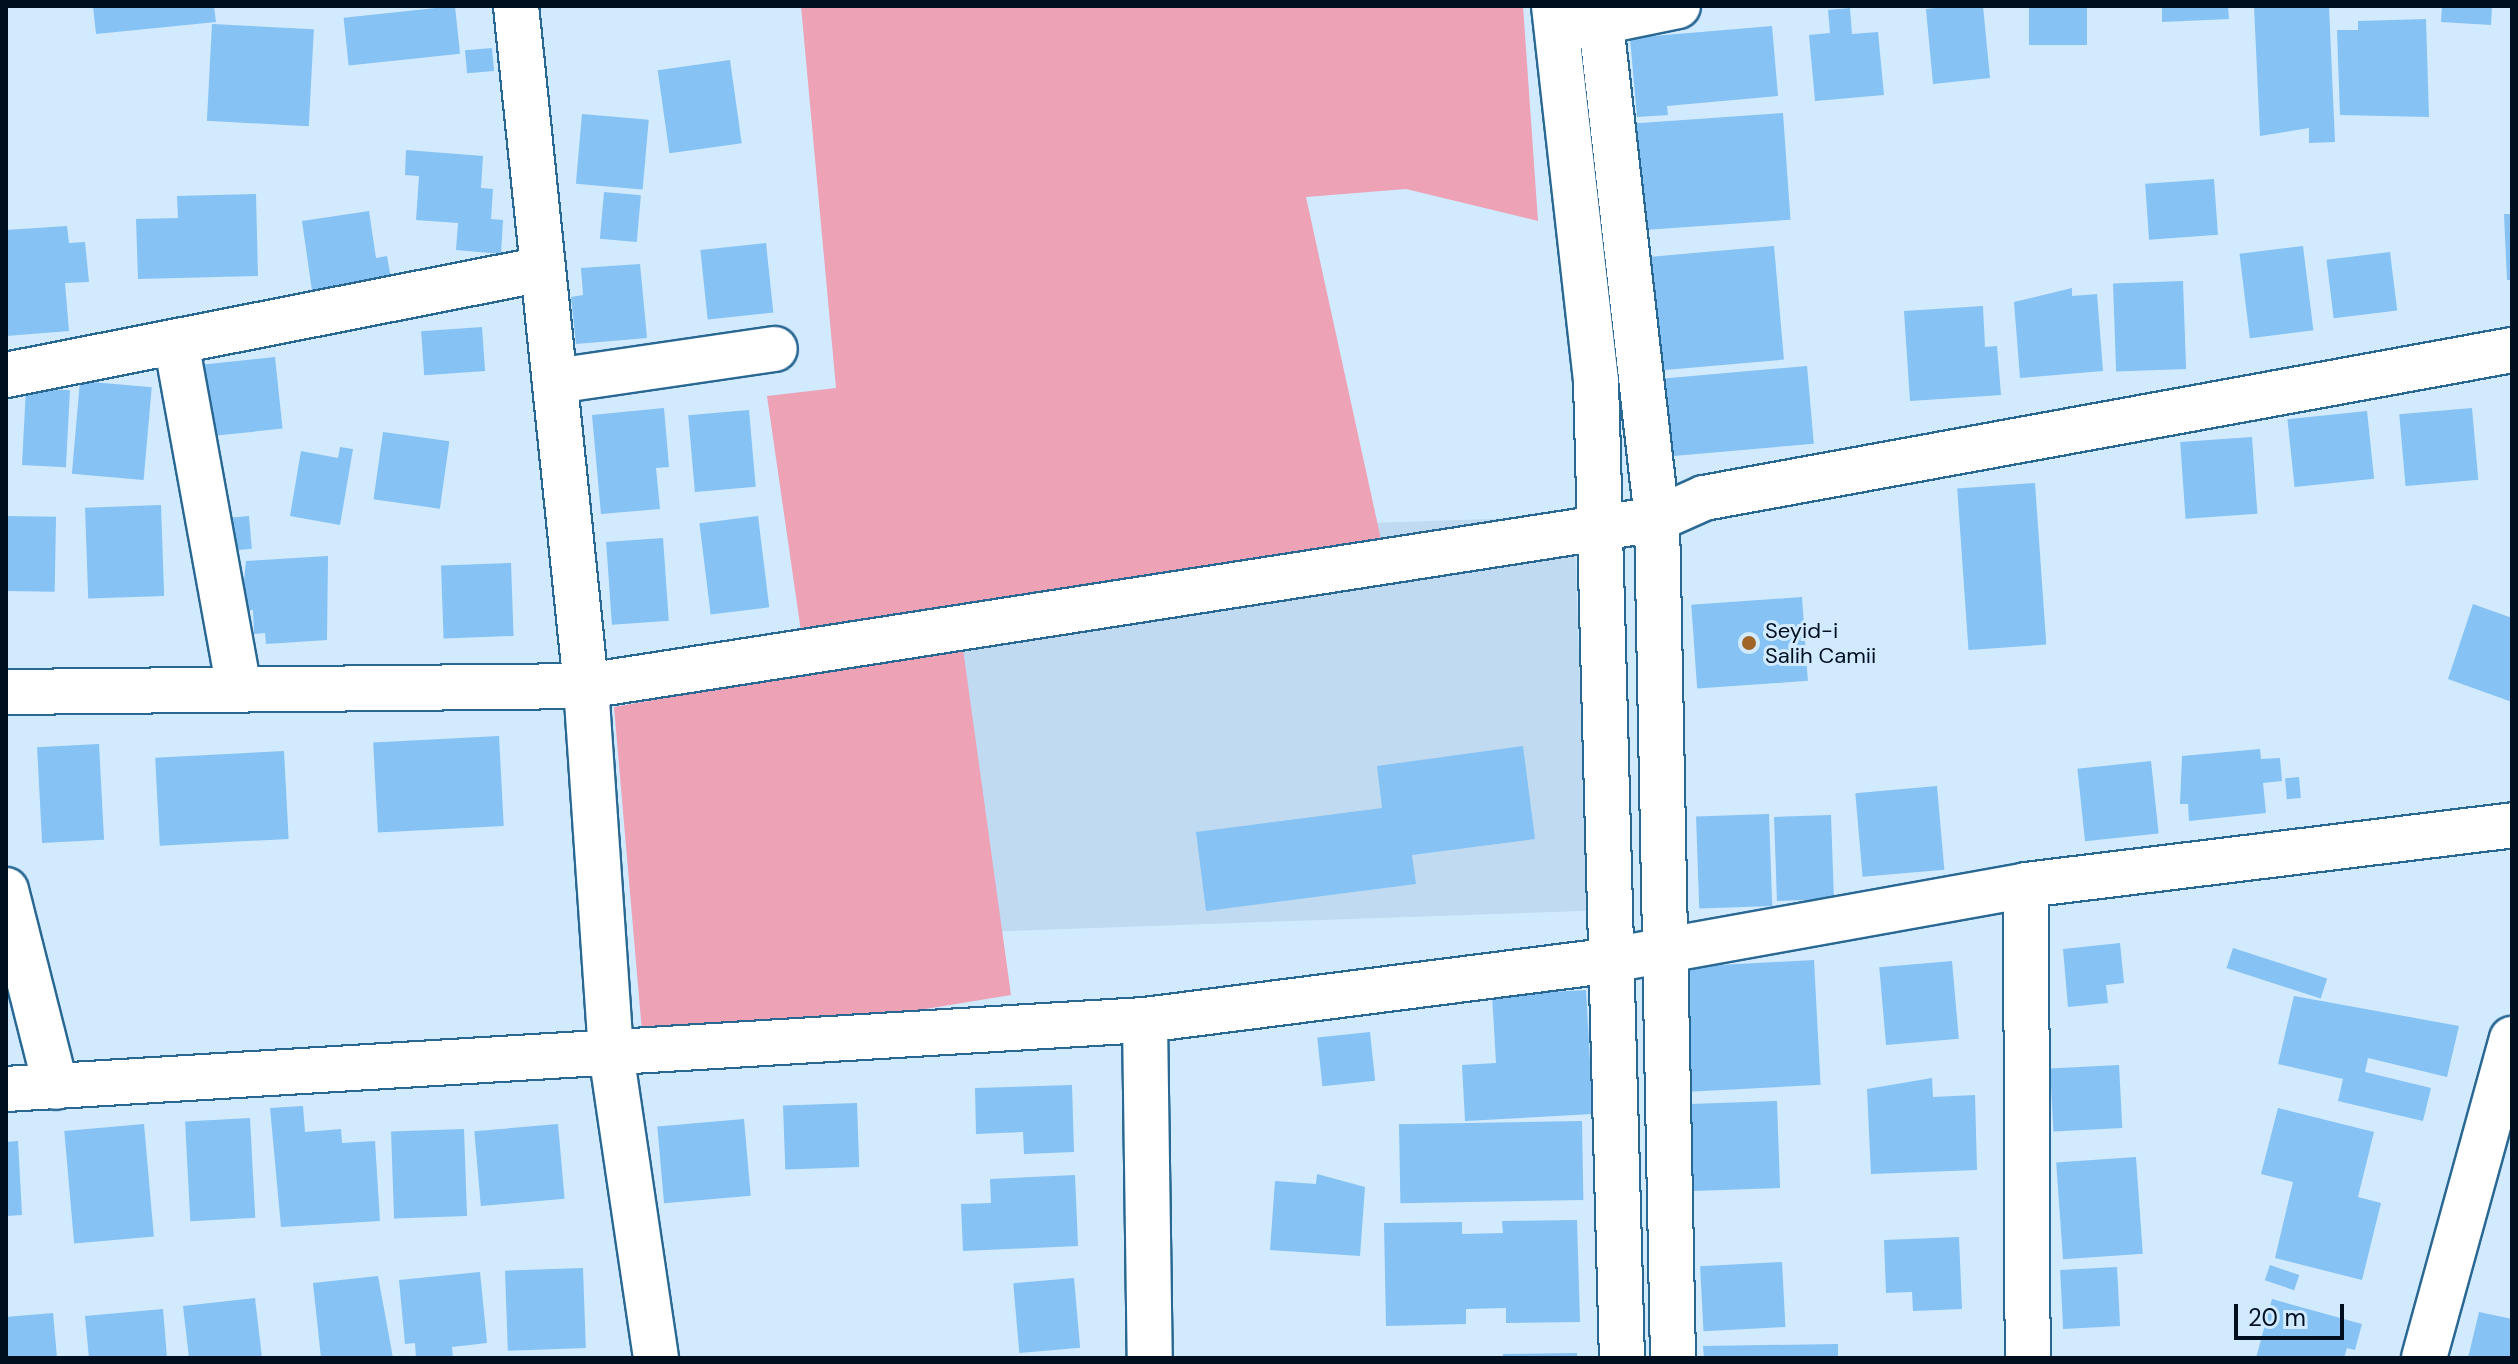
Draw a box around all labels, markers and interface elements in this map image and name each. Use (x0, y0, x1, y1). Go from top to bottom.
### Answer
place label: Seyid-i Salih Camii (1765, 617, 1876, 668)
marker: Seyid-i Salih Camii (1740, 634, 1758, 652)
scale bar (2238, 1288, 2348, 1338)
text: 20 m (2248, 1302, 2306, 1333)

